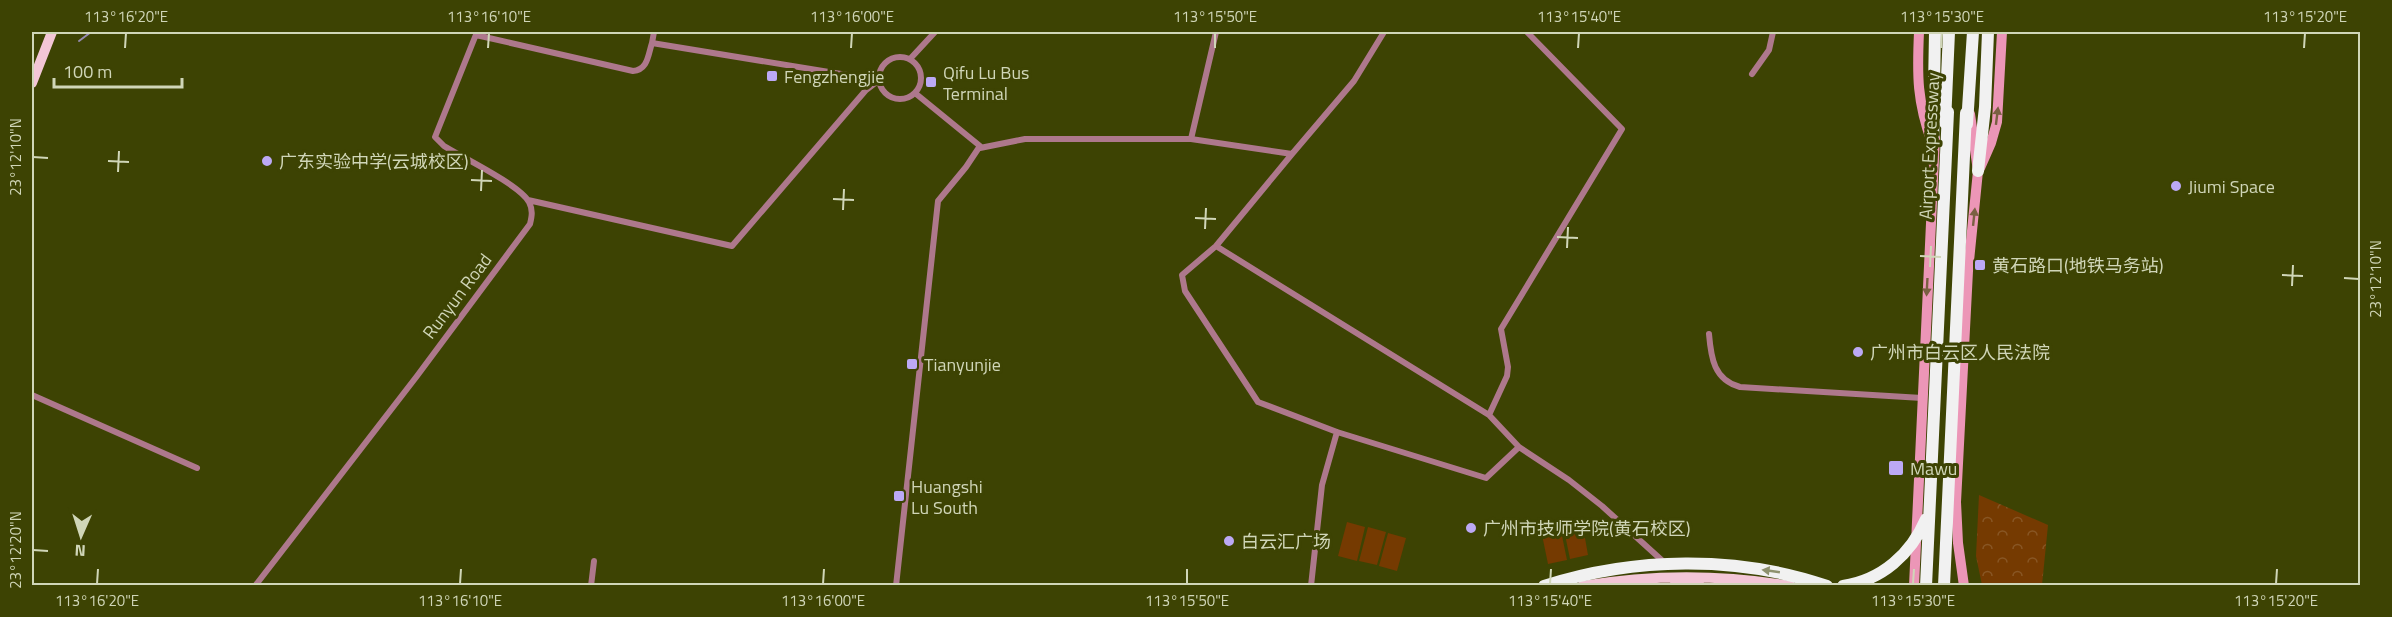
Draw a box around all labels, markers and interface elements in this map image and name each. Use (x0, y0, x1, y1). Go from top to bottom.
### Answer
text: 113°16'20"E (84, 5, 168, 28)
text: 113°16'10"E (447, 5, 531, 28)
text: 113°16'00"E (810, 5, 894, 28)
text: 113°15'50"E (1173, 5, 1257, 28)
text: 113°15'40"E (1537, 5, 1621, 28)
text: 113°15'30"E (1900, 5, 1984, 28)
text: 113°15'20"E (2263, 5, 2347, 28)
scale bar (54, 51, 182, 89)
text: 100 m (63, 58, 112, 85)
place label: Qifu Lu Bus Terminal (943, 59, 1029, 107)
place label: Fengzhengjie (784, 63, 884, 90)
marker: Fengzhengjie (765, 69, 779, 83)
street label: Airport Expressway (1912, 72, 1946, 220)
marker: Qifu Lu Bus Terminal (924, 75, 938, 89)
one-way arrow (1992, 107, 2002, 126)
text: 23°12'10"N (4, 118, 27, 196)
place label: 广东实验中学(云城校区) (279, 148, 469, 175)
marker: 广东实验中学(云城校区) (260, 154, 274, 168)
place label: Jiumi Space (2188, 173, 2275, 200)
marker: Jiumi Space (2169, 179, 2183, 193)
one-way arrow (1969, 208, 1979, 227)
text: 23°12'10"N (2364, 240, 2387, 318)
street label: Runyun Road (416, 248, 498, 344)
place label: 黄石路口(地铁马务站) (1992, 252, 2164, 279)
marker: 黄石路口(地铁马务站) (1973, 258, 1987, 272)
one-way arrow (1923, 278, 1932, 297)
place label: 广州市白云区人民法院 (1870, 339, 2050, 366)
marker: 广州市白云区人民法院 (1851, 345, 1865, 359)
place label: Tianyunjie (924, 351, 1001, 378)
marker: Tianyunjie (905, 357, 919, 371)
place label: Mawu (1910, 455, 1957, 482)
marker: Mawu (1887, 459, 1905, 477)
place label: Huangshi Lu South (911, 473, 983, 521)
marker: Huangshi Lu South (892, 489, 906, 503)
north arrow (51, 506, 111, 566)
text: 23°12'20"N (4, 511, 27, 589)
place label: 广州市技师学院(黄石校区) (1483, 515, 1691, 542)
marker: 广州市技师学院(黄石校区) (1464, 521, 1478, 535)
place label: 白云汇广场 (1241, 528, 1331, 555)
marker: 白云汇广场 (1222, 534, 1236, 548)
text: N (74, 539, 86, 563)
one-way arrow (1761, 567, 1780, 576)
text: 113°16'20"E (55, 589, 139, 612)
text: 113°16'10"E (418, 589, 502, 612)
text: 113°16'00"E (781, 589, 865, 612)
text: 113°15'50"E (1145, 589, 1229, 612)
text: 113°15'40"E (1508, 589, 1592, 612)
text: 113°15'30"E (1871, 589, 1955, 612)
text: 113°15'20"E (2234, 589, 2318, 612)

